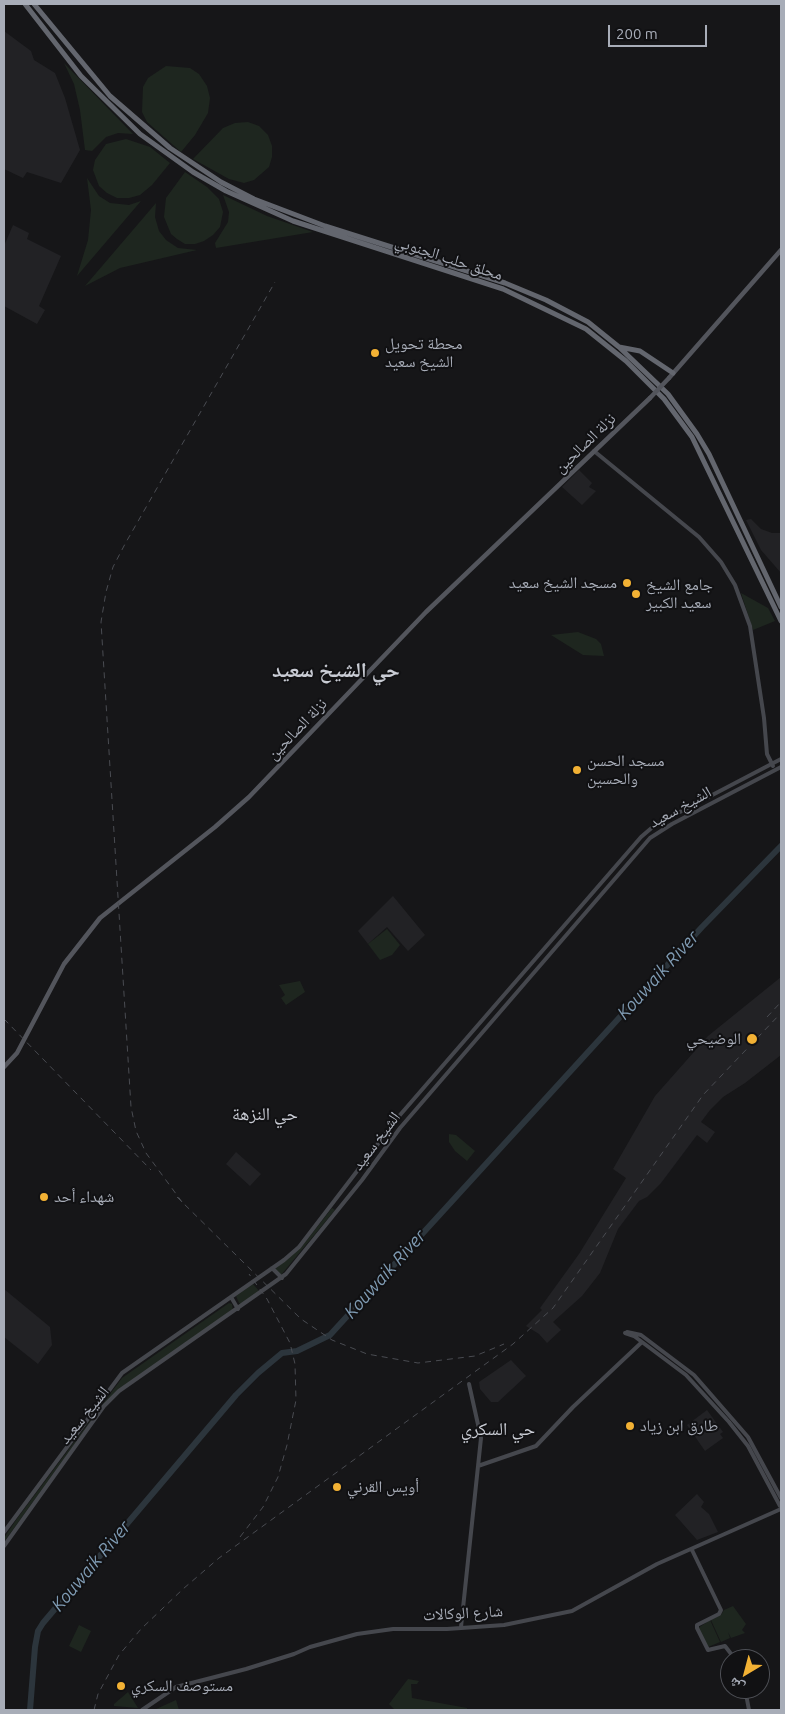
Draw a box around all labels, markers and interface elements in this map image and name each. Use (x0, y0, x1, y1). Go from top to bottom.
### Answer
scale bar (610, 15, 709, 47)
text: 200 m (616, 25, 658, 42)
street label: محلق حلب الجنوبي (393, 232, 505, 284)
place label: محطة تحويل الشيخ سعيد (385, 334, 462, 372)
marker: محطة تحويل الشيخ سعيد (369, 347, 381, 359)
street label: نزلة الصالحين (550, 409, 620, 477)
place label: مسجد الشيخ سعيد (509, 573, 617, 593)
place label: جامع الشيخ سعيد الكبير (646, 575, 713, 613)
marker: مسجد الشيخ سعيد (621, 577, 633, 589)
marker: جامع الشيخ سعيد الكبير (630, 588, 642, 600)
district label: حي الشيخ سعيد (272, 657, 400, 683)
street label: نزلة الصالحين (263, 694, 331, 764)
place label: مسجد الحسن والحسين (587, 751, 665, 789)
marker: مسجد الحسن والحسين (571, 764, 583, 776)
street label: الشيخ سعيد (645, 782, 715, 832)
water label: Kouwaik River (613, 926, 703, 1024)
place label: الوضيحي (686, 1029, 741, 1049)
marker: الوضيحي (745, 1032, 759, 1046)
district label: حي النزهة (232, 1103, 298, 1125)
street label: الشيخ سعيد (348, 1108, 404, 1174)
place label: شهداء أحد (54, 1187, 114, 1207)
marker: شهداء أحد (38, 1191, 50, 1203)
water label: Kouwaik River (340, 1225, 430, 1323)
street label: الشيخ سعيد (55, 1382, 113, 1448)
place label: طارق ابن زياد (640, 1416, 718, 1436)
district label: حي السكري (461, 1418, 535, 1440)
marker: طارق ابن زياد (624, 1420, 636, 1432)
place label: أويس القرني (347, 1477, 419, 1497)
marker: أويس القرني (331, 1481, 343, 1493)
water label: Kouwaik River (47, 1516, 135, 1616)
street label: شارع الوكالات (423, 1601, 503, 1625)
north arrow (720, 1649, 770, 1699)
text: ش (726, 1674, 747, 1696)
place label: مستوصف السكري (131, 1676, 233, 1696)
marker: مستوصف السكري (115, 1680, 127, 1692)

